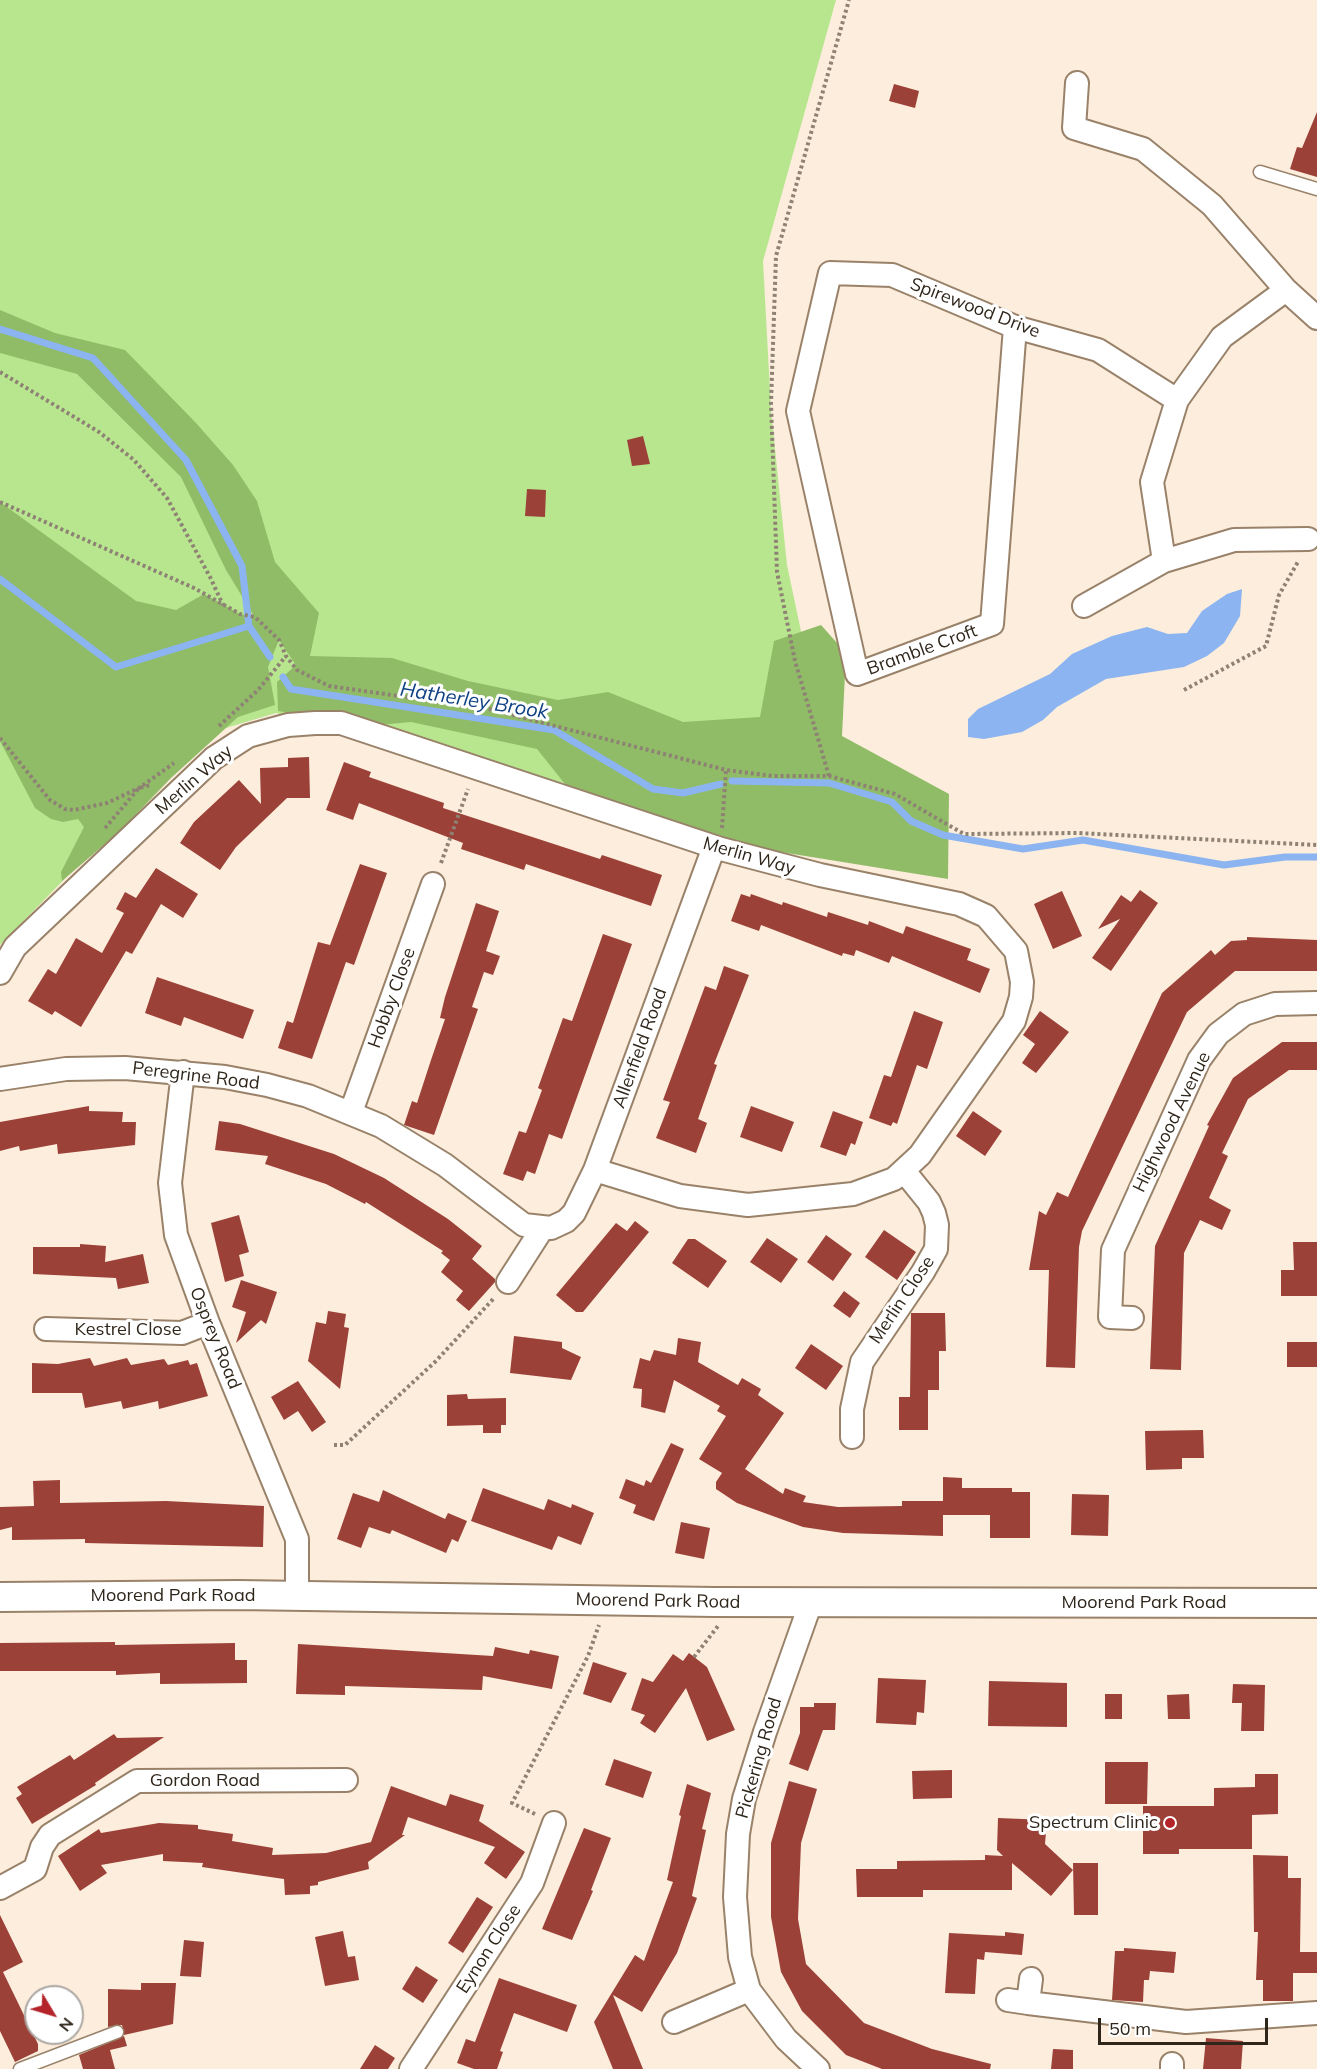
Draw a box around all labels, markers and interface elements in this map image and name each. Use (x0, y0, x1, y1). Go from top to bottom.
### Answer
street label: Spirewood Drive (907, 273, 1043, 343)
street label: Bramble Croft (864, 620, 980, 680)
water label: Hatherley Brook (398, 677, 550, 725)
street label: Merlin Way (151, 741, 237, 819)
street label: Merlin Way (700, 833, 798, 879)
street label: Hobby Close (364, 945, 420, 1051)
street label: Allenfield Road (608, 985, 672, 1111)
street label: Highwood Avenue (1129, 1048, 1215, 1196)
street label: Peregrine Road (131, 1057, 261, 1095)
street label: Merlin Close (865, 1252, 939, 1348)
street label: Osprey Road (185, 1284, 245, 1392)
street label: Kestrel Close (75, 1319, 181, 1341)
street label: Moorend Park Road (91, 1585, 255, 1607)
street label: Moorend Park Road (575, 1589, 741, 1613)
street label: Moorend Park Road (1062, 1592, 1226, 1614)
street label: Pickering Road (731, 1695, 787, 1821)
street label: Gordon Road (150, 1770, 260, 1792)
place label: Spectrum Clinic (1029, 1812, 1158, 1834)
marker: Spectrum Clinic (1163, 1816, 1177, 1830)
street label: Eynon Close (452, 1900, 526, 1998)
north arrow (24, 1985, 84, 2045)
scale bar (1101, 2006, 1270, 2044)
text: N (55, 2014, 78, 2036)
text: 50 m (1109, 2017, 1151, 2040)

